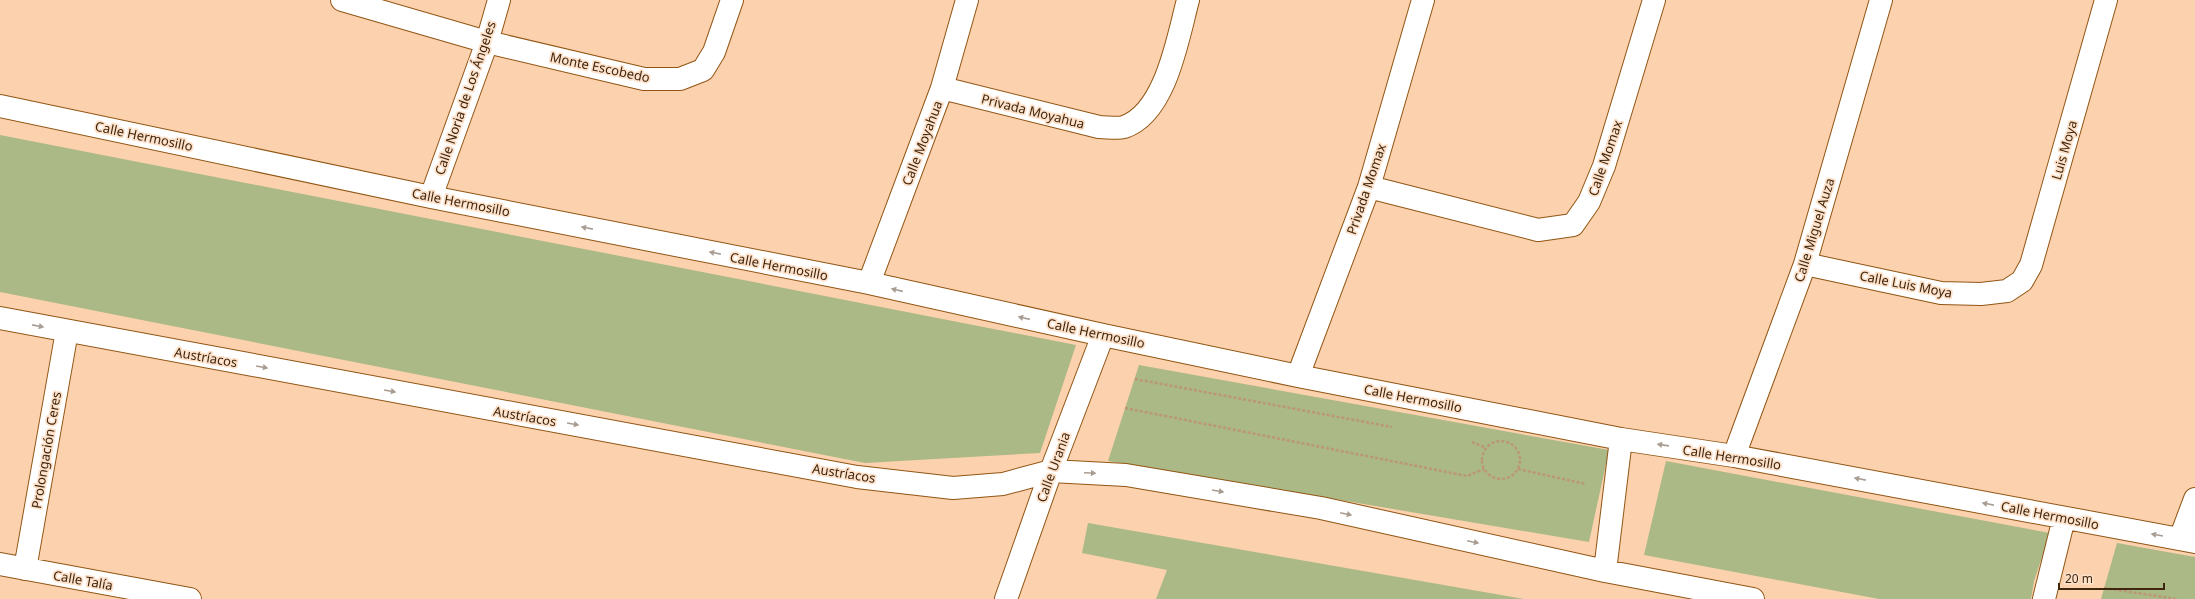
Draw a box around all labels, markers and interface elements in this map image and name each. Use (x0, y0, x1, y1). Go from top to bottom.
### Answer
street label: Calle Noria de Los Ángeles (430, 19, 500, 177)
street label: Monte Escobedo (548, 48, 652, 86)
street label: Privada Moyahua (979, 89, 1087, 133)
street label: Calle Moyahua (898, 98, 946, 188)
street label: Calle Hermosillo (93, 117, 195, 155)
street label: Calle Momax (1584, 118, 1626, 198)
street label: Luis Moya (2047, 118, 2081, 182)
street label: Privada Momax (1342, 141, 1390, 237)
street label: Calle Miguel Auza (1790, 176, 1838, 284)
street label: Calle Hermosillo (410, 184, 512, 220)
one-way arrow (581, 224, 593, 230)
street label: Calle Hermosillo (728, 248, 830, 284)
one-way arrow (708, 249, 721, 255)
street label: Calle Luis Moya (1858, 266, 1954, 302)
one-way arrow (891, 286, 903, 292)
one-way arrow (1018, 314, 1030, 320)
street label: Calle Hermosillo (1045, 314, 1147, 352)
one-way arrow (32, 323, 44, 329)
street label: Austríacos (173, 343, 239, 371)
one-way arrow (256, 364, 269, 370)
street label: Calle Hermosillo (1362, 380, 1464, 416)
one-way arrow (384, 388, 396, 394)
street label: Prolongación Ceres (27, 390, 65, 510)
street label: Austríacos (492, 402, 558, 430)
one-way arrow (567, 422, 579, 428)
street label: Calle Urania (1032, 429, 1074, 505)
street label: Calle Hermosillo (1681, 440, 1783, 474)
one-way arrow (1657, 442, 1669, 448)
street label: Austríacos (811, 459, 877, 487)
one-way arrow (1084, 470, 1096, 477)
one-way arrow (1854, 476, 1866, 482)
one-way arrow (1212, 488, 1224, 494)
street label: Calle Hermosillo (1999, 497, 2101, 533)
one-way arrow (1981, 500, 1994, 506)
one-way arrow (1340, 512, 1352, 518)
one-way arrow (2151, 532, 2163, 538)
one-way arrow (1467, 539, 1479, 545)
scale bar (2059, 565, 2164, 591)
street label: Calle Talía (52, 566, 114, 594)
text: 20 m (2065, 570, 2093, 587)

